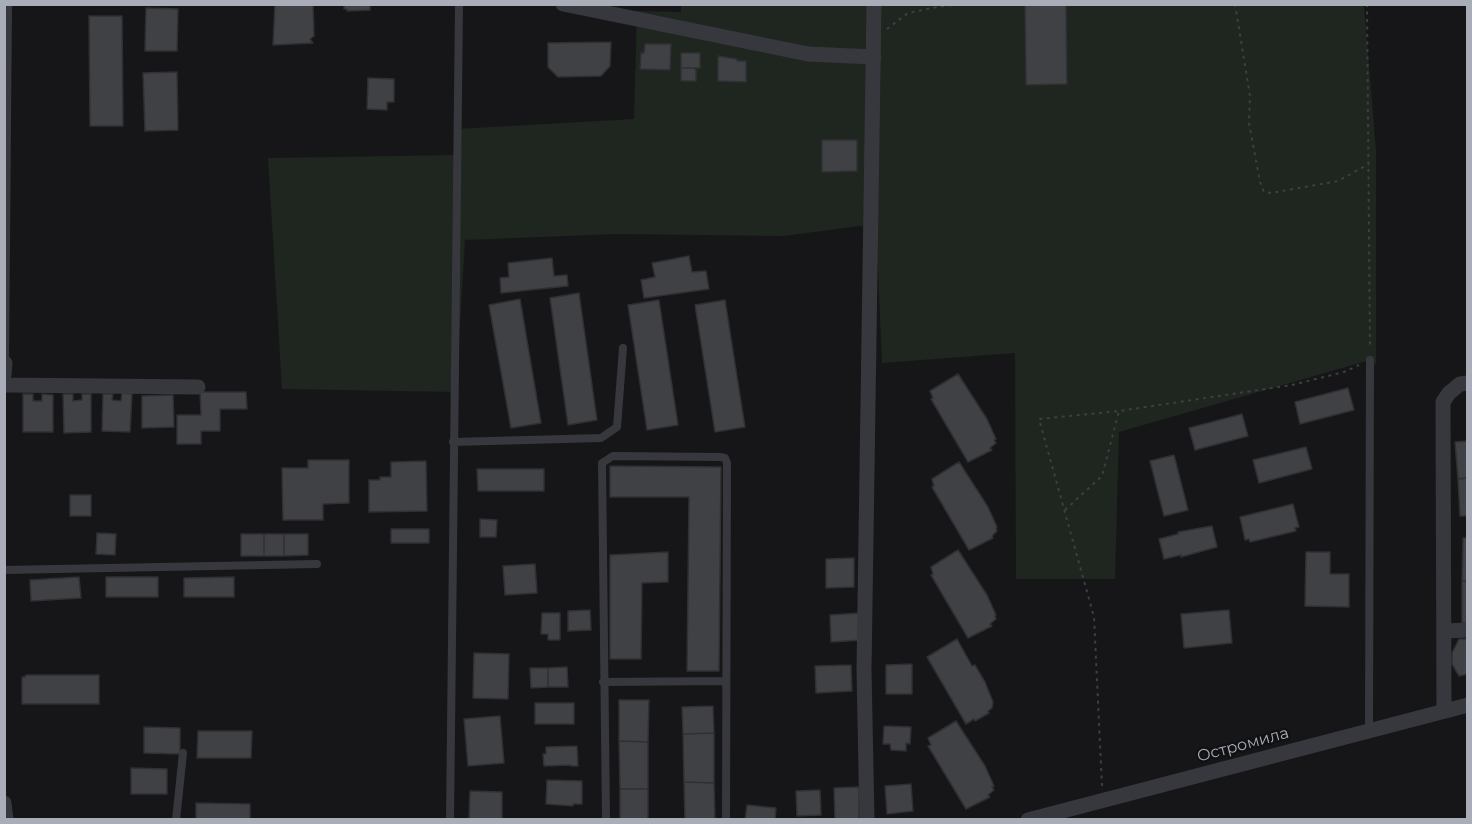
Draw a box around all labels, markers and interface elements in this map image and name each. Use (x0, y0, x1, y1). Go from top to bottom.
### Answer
street label: Остромила (1195, 724, 1291, 766)

